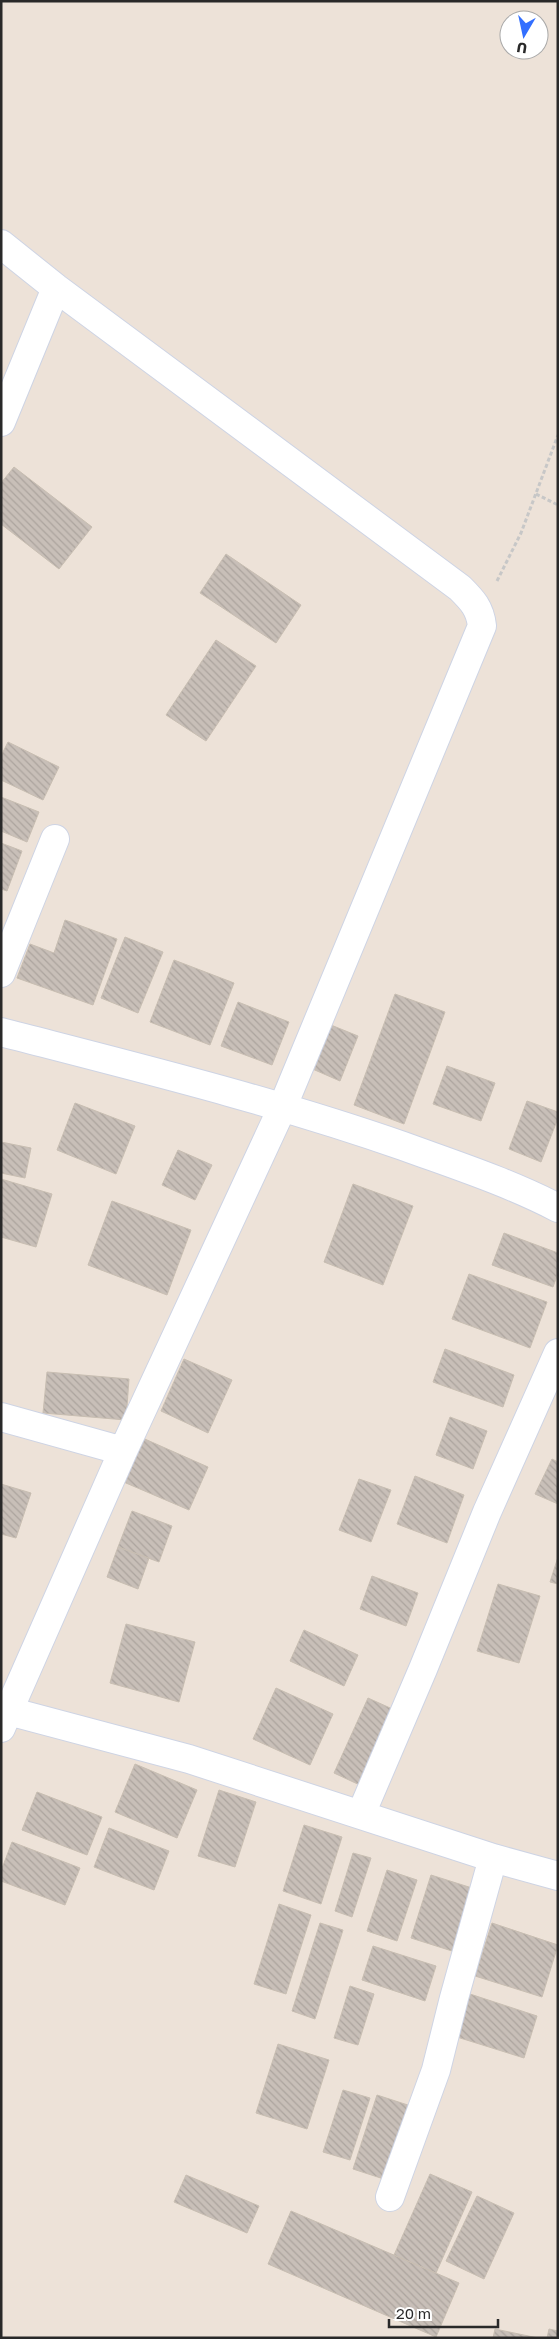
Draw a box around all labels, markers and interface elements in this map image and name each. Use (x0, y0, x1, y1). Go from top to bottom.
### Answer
north arrow (499, 10, 549, 60)
text: U (516, 39, 528, 58)
scale bar (389, 2296, 498, 2328)
text: 20 m (396, 2304, 431, 2322)

